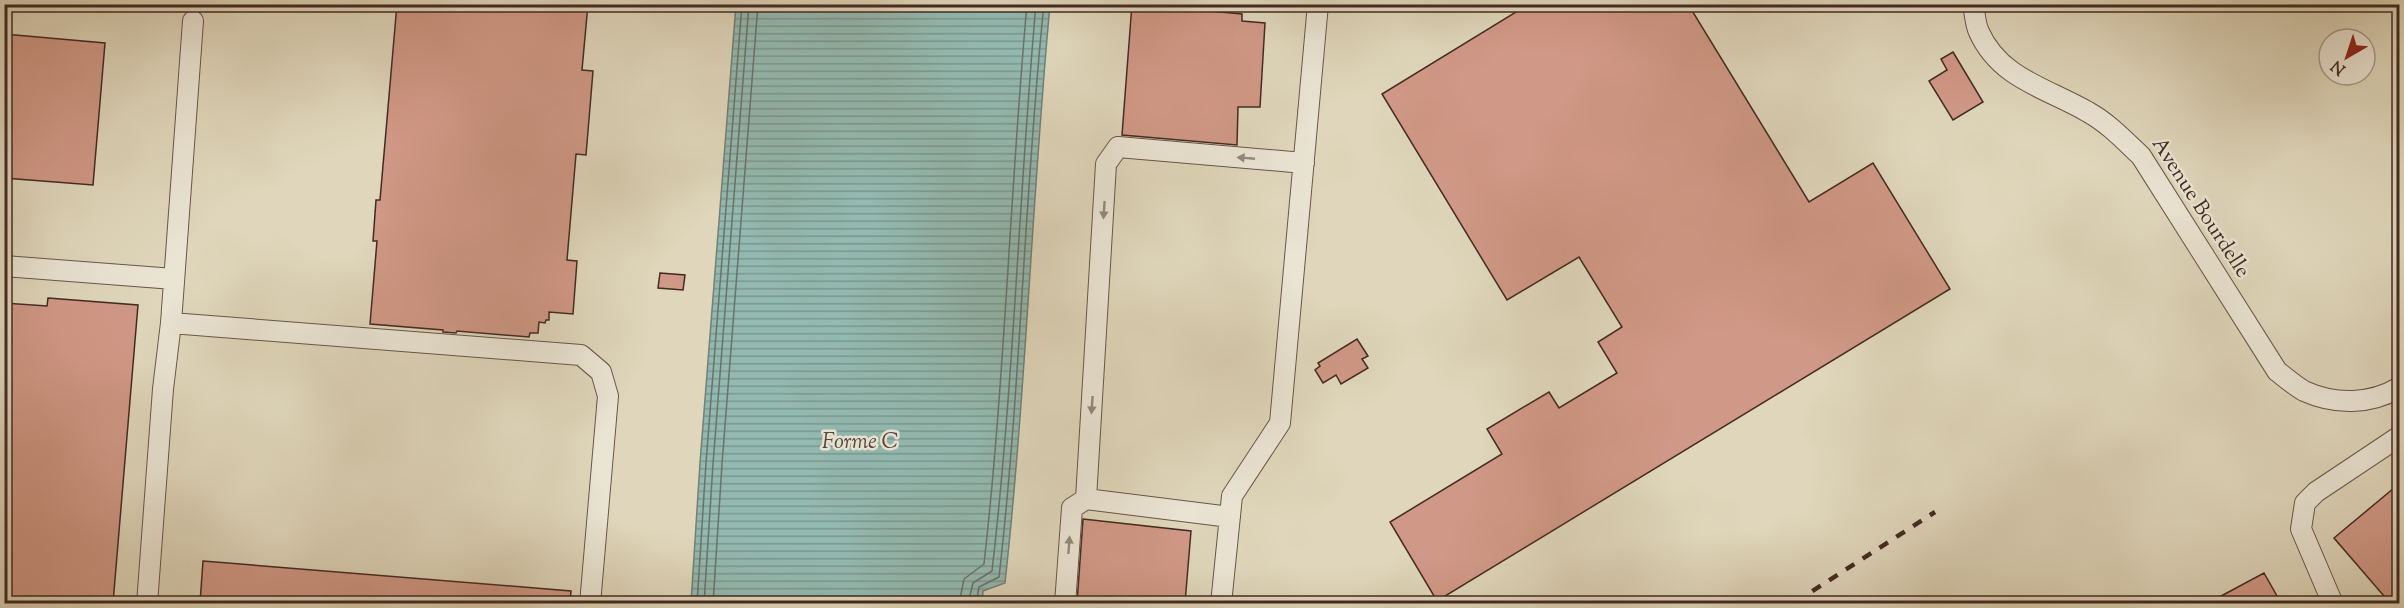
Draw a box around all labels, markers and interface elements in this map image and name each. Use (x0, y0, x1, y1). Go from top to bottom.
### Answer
north arrow (2317, 27, 2377, 87)
text: N (2327, 54, 2351, 80)
street label: Avenue Bourdelle (2143, 132, 2257, 284)
one-way arrow (1237, 153, 1256, 163)
one-way arrow (1099, 201, 1108, 220)
one-way arrow (1087, 395, 1096, 414)
water label: Forme C (822, 427, 898, 459)
one-way arrow (1064, 536, 1074, 555)

